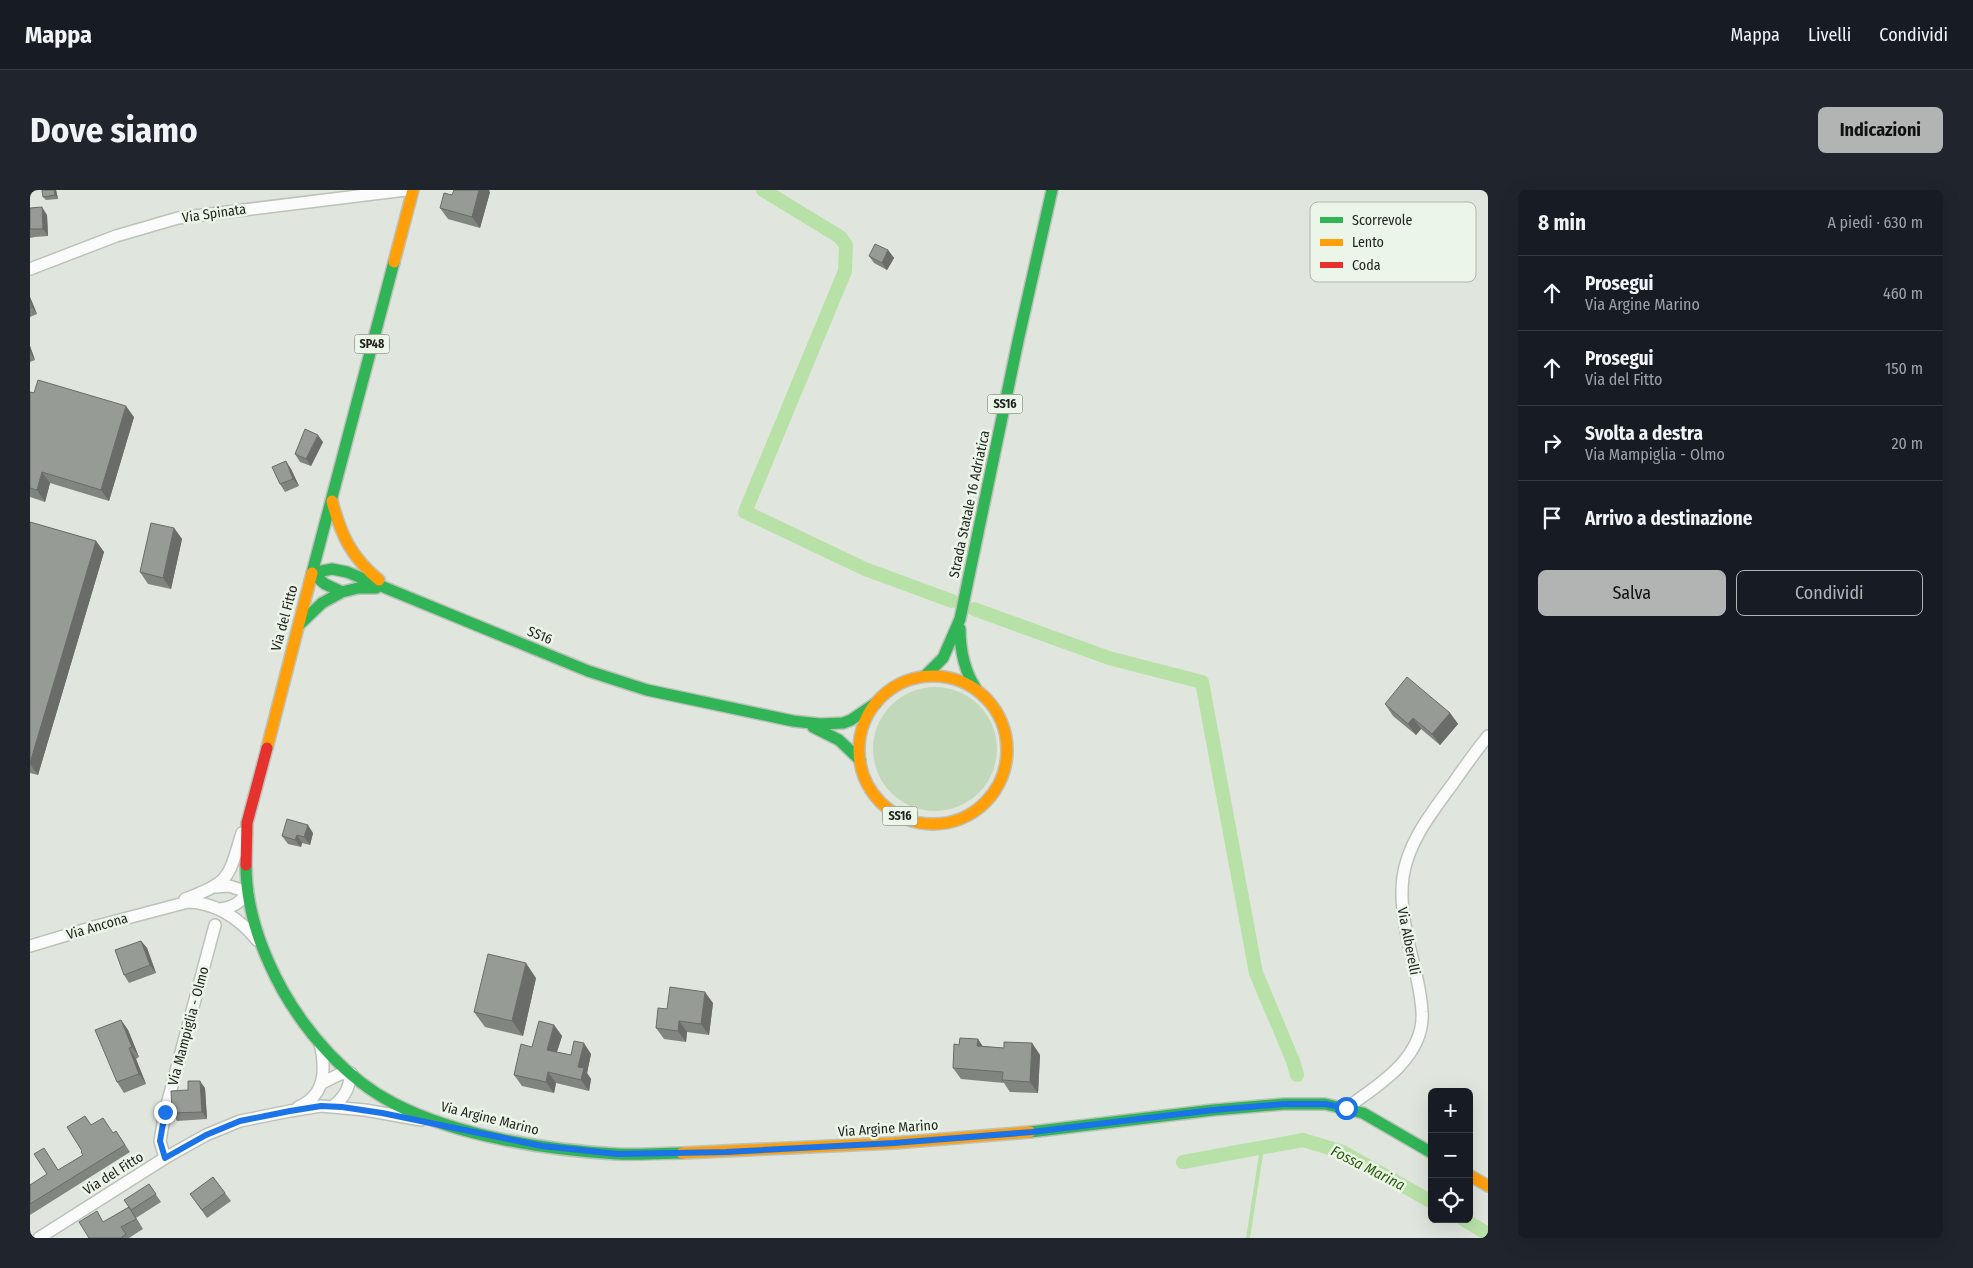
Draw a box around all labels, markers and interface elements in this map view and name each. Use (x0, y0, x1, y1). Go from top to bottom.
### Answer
text: Mappa (25, 21, 92, 49)
text: Mappa (1731, 24, 1780, 46)
text: Livelli (1808, 24, 1851, 46)
text: Condividi (1879, 24, 1948, 46)
button: Indicazioni (1818, 107, 1943, 153)
text: Dove siamo (30, 109, 198, 151)
street label: Via Spinata (181, 201, 247, 226)
legend (1310, 202, 1476, 282)
text: 8 min (1538, 210, 1586, 236)
text: Scorrevole (1352, 212, 1412, 229)
text: A piedi · 630 m (1827, 213, 1923, 232)
text: Lento (1352, 234, 1384, 251)
text: Coda (1352, 257, 1381, 274)
text: Prosegui (1585, 272, 1654, 295)
icon: ahead (1538, 279, 1566, 307)
text: 460 m (1883, 284, 1923, 303)
text: Via Argine Marino (1585, 295, 1700, 314)
road number: SP48 (354, 334, 390, 354)
text: Prosegui (1585, 347, 1654, 370)
icon: ahead (1538, 354, 1566, 382)
text: 150 m (1885, 359, 1923, 378)
text: Via del Fitto (1585, 370, 1662, 389)
road number: SS16 (988, 394, 1022, 413)
text: Svolta a destra (1585, 422, 1703, 445)
street label: Strada Statale 16 Adriatica (946, 429, 993, 579)
icon: right (1538, 429, 1566, 457)
text: 20 m (1892, 434, 1923, 453)
text: Via Mampiglia - Olmo (1585, 445, 1725, 464)
icon: arrive (1538, 504, 1566, 532)
text: Arrivo a destinazione (1585, 507, 1752, 530)
button: Salva (1538, 570, 1726, 616)
button: Condividi (1736, 570, 1923, 616)
street label: Via del Fitto (268, 583, 301, 653)
street label: SS16 (525, 623, 555, 648)
road number: SS16 (882, 806, 918, 826)
street label: Via Alberelli (1394, 906, 1423, 976)
street label: Via Ancona (65, 910, 130, 943)
street label: Via Mampiglia - Olmo (164, 965, 213, 1087)
map controls (1428, 1088, 1473, 1223)
button: + (1428, 1088, 1473, 1133)
route start (1335, 1097, 1358, 1120)
street label: Via Argine Marino (439, 1098, 541, 1139)
route end (154, 1101, 177, 1124)
street label: Via Argine Marino (837, 1117, 939, 1140)
button: − (1428, 1133, 1473, 1178)
water label: Fossa Marina (1328, 1142, 1408, 1194)
street label: Via del Fitto (80, 1148, 146, 1199)
button: locate (1428, 1178, 1473, 1223)

